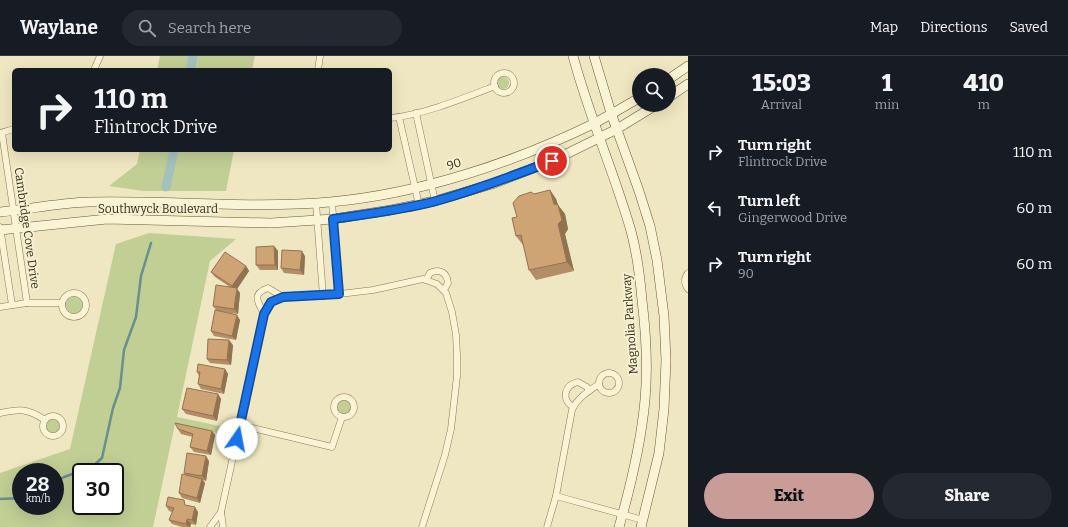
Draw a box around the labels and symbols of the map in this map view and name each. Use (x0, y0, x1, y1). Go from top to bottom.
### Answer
pin (535, 144, 569, 178)
street label: 90 (445, 155, 463, 173)
street label: Cambridge Cove Drive (12, 166, 42, 290)
street label: Southwyck Boulevard (98, 202, 218, 216)
street label: Magnolia Parkway (619, 272, 641, 375)
position arrow (216, 418, 258, 460)
speed limit sign: 30 (72, 463, 124, 515)

